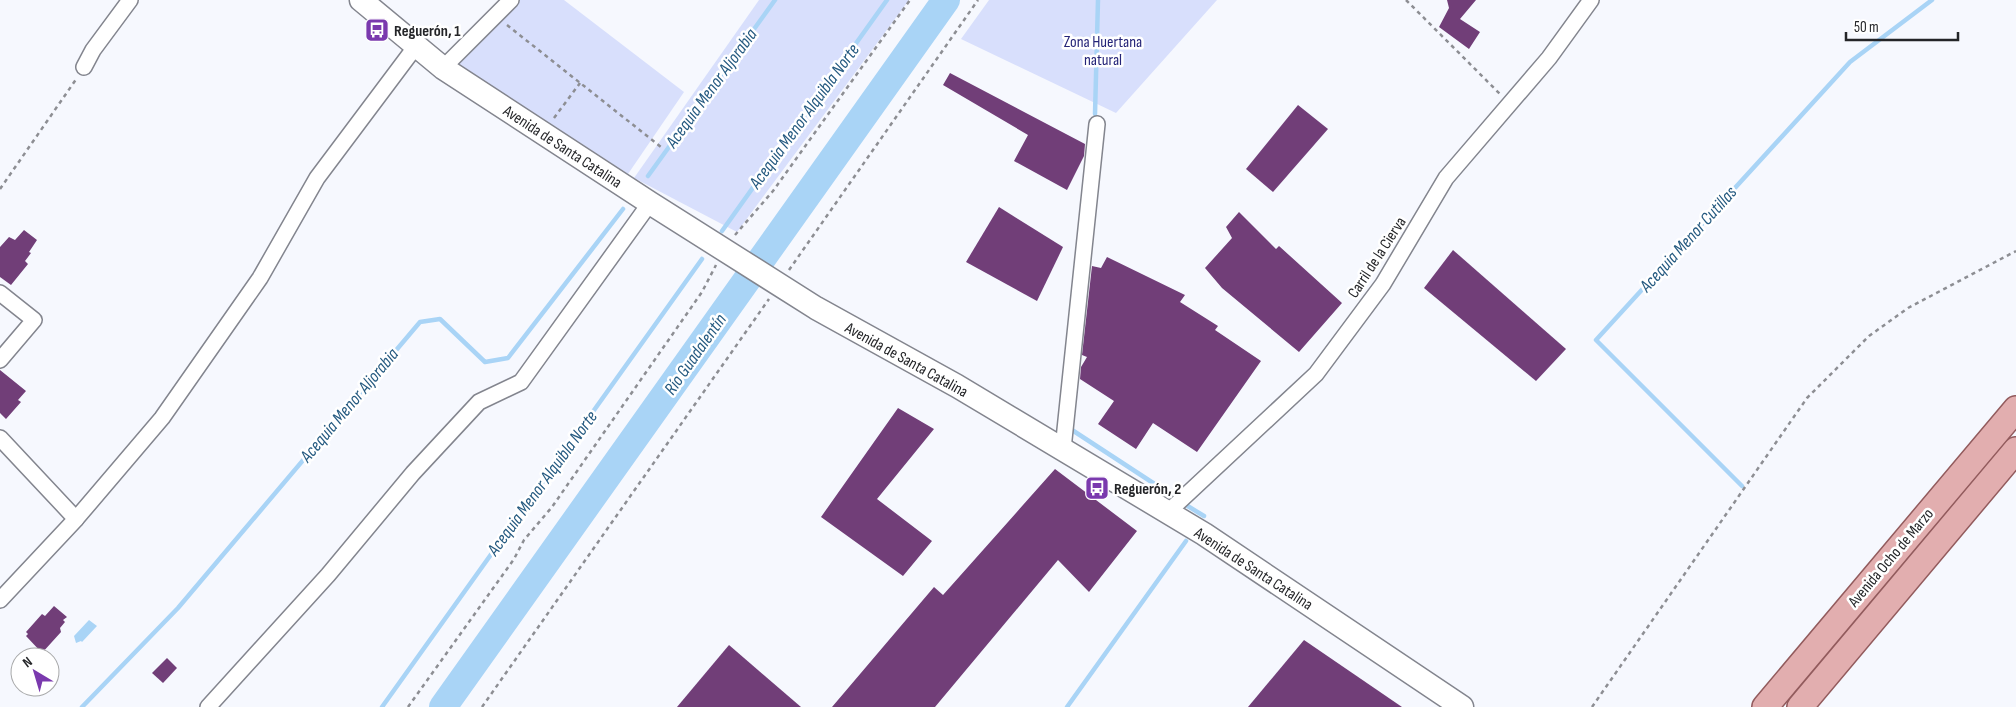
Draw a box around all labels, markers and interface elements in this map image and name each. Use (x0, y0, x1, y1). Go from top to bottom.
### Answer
scale bar (1846, 10, 1958, 42)
bus stop icon: Reguerón, 1 (364, 17, 390, 43)
text: 50 m (1854, 18, 1879, 37)
place label: Reguerón, 1 (394, 22, 461, 41)
water label: Acequia Menor Aljorabia (661, 24, 762, 153)
park label: Zona Huertana natural (1064, 33, 1142, 70)
water label: Acequia Menor Alquibla Norte (744, 40, 864, 194)
street label: Avenida de Santa Catalina (499, 101, 625, 193)
water label: Acequia Menor Cutillas (1635, 182, 1742, 297)
street label: Carril de la Cierva (1344, 214, 1410, 302)
water label: Río Guadalentín (660, 309, 731, 399)
street label: Avenida de Santa Catalina (841, 318, 971, 402)
water label: Acequia Menor Aljorabia (295, 344, 404, 467)
water label: Acequia Menor Alquibla Norte (482, 407, 602, 561)
bus stop icon: Reguerón, 2 (1084, 475, 1110, 501)
place label: Reguerón, 2 (1114, 480, 1181, 499)
street label: Avenida Ocho de Marzo (1844, 505, 1938, 612)
street label: Avenida de Santa Catalina (1190, 523, 1316, 615)
north arrow (10, 647, 60, 697)
text: N (19, 653, 35, 671)

